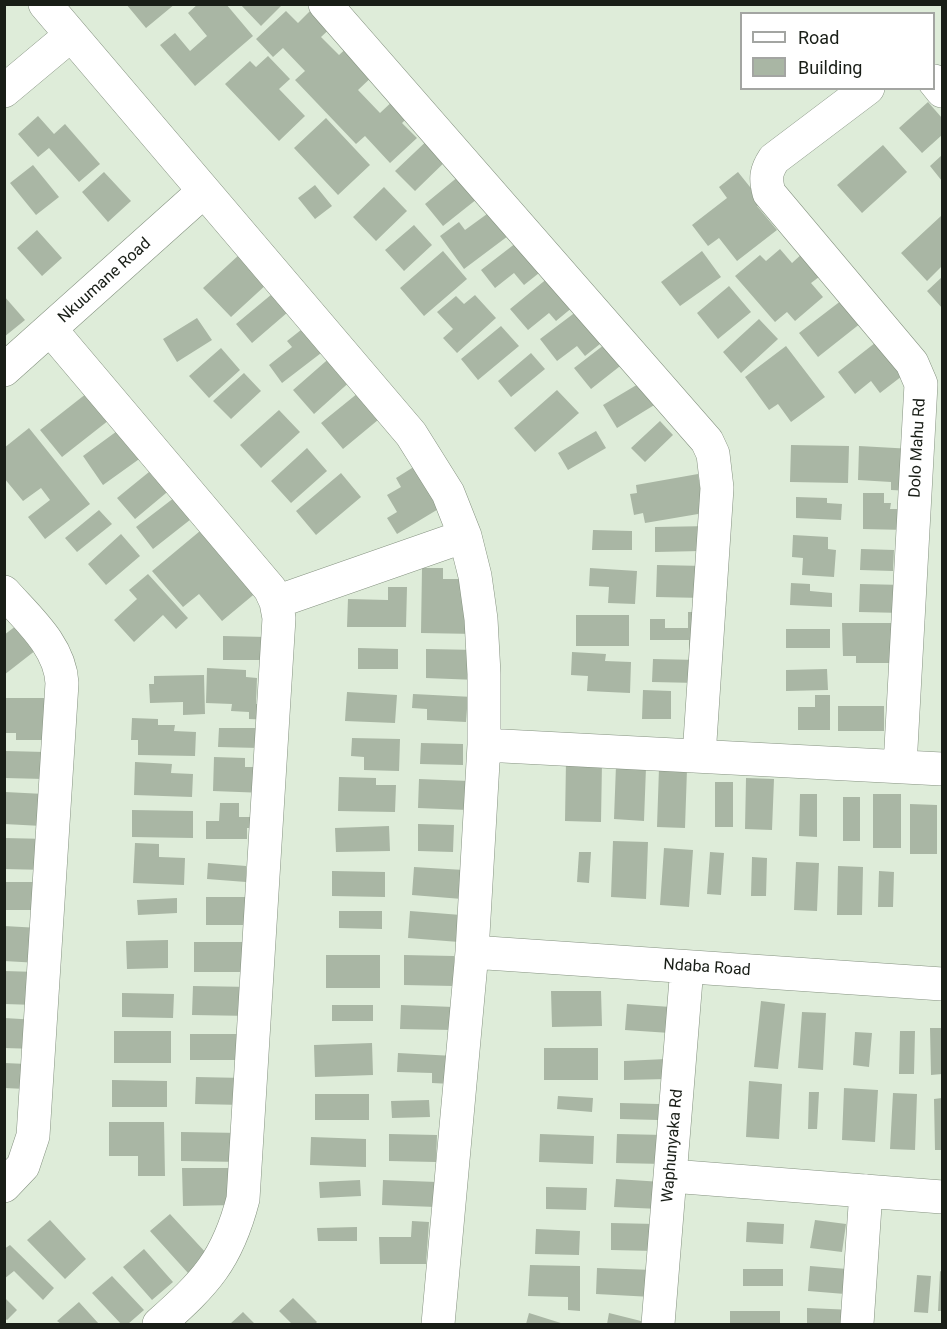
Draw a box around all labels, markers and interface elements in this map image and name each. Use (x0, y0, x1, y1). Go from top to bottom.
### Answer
legend (740, 12, 935, 90)
text: Road (798, 27, 839, 48)
text: Building (798, 57, 862, 78)
street label: Nkuumane Road (55, 234, 155, 328)
street label: Dolo Mahu Rd (906, 398, 930, 498)
street label: Ndaba Road (663, 955, 751, 981)
street label: Waphunyaka Rd (658, 1088, 688, 1204)

